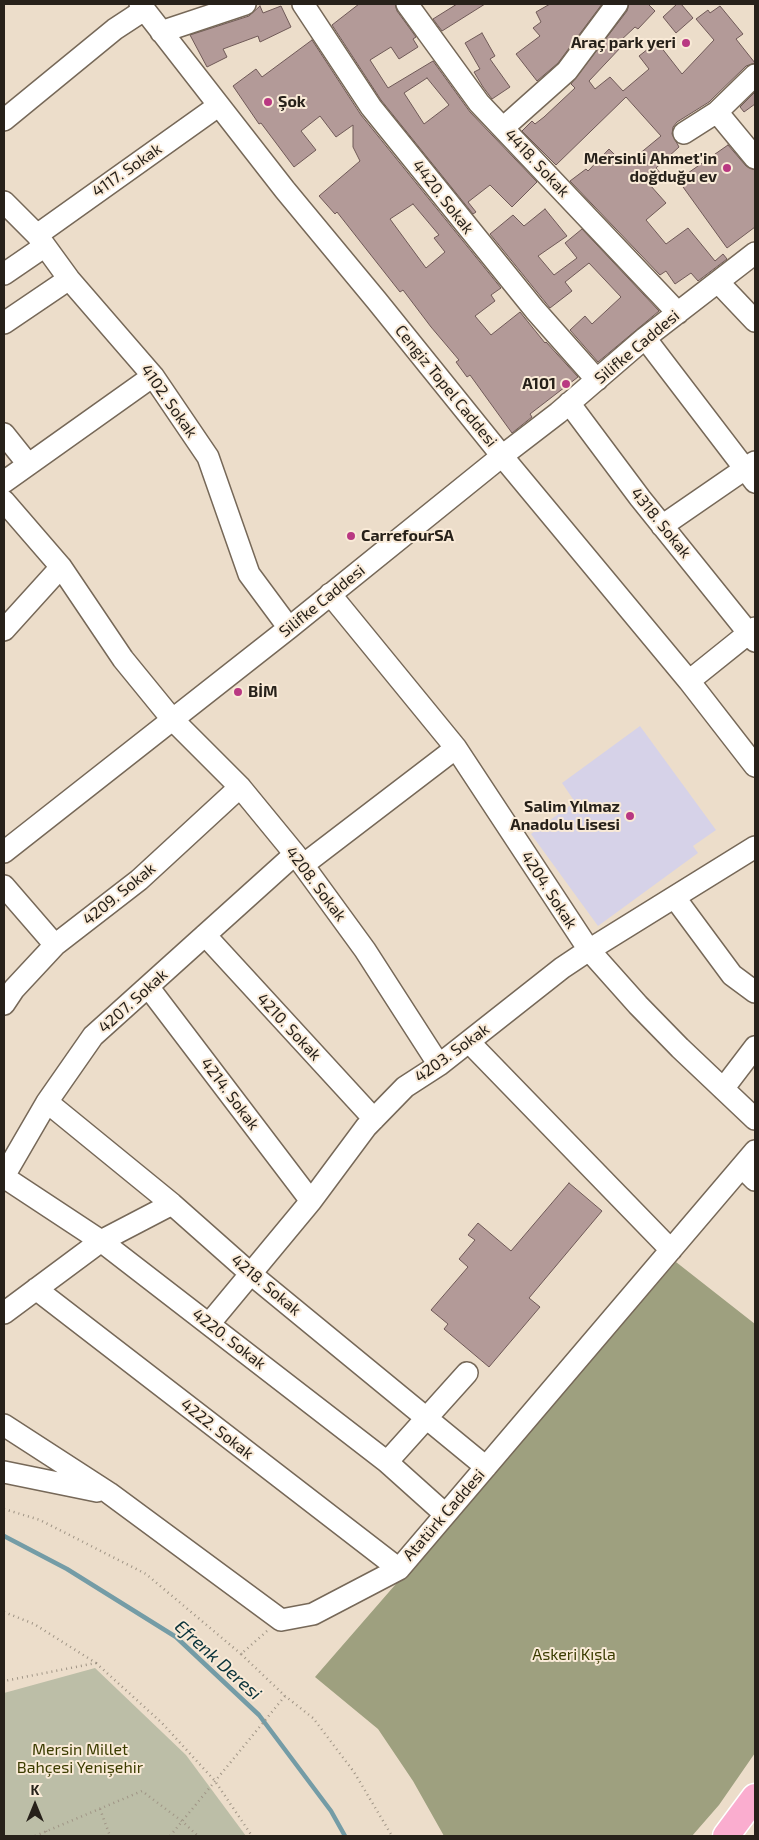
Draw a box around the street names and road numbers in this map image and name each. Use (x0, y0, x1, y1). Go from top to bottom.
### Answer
street label: 4418. Sokak (501, 125, 573, 201)
street label: 4117. Sokak (89, 139, 165, 201)
street label: 4420. Sokak (408, 156, 478, 238)
street label: Silifke Caddesi (591, 306, 683, 388)
street label: Cengiz Topel Caddesi (391, 321, 501, 451)
street label: 4102. Sokak (137, 361, 201, 441)
street label: 4318. Sokak (627, 484, 695, 562)
street label: Silifke Caddesi (275, 561, 369, 641)
street label: 4208. Sokak (282, 843, 350, 925)
street label: 4204. Sokak (517, 848, 581, 932)
street label: 4209. Sokak (79, 859, 159, 929)
street label: 4207. Sokak (95, 965, 171, 1037)
street label: 4210. Sokak (253, 989, 325, 1065)
street label: 4203. Sokak (411, 1019, 493, 1087)
street label: 4214. Sokak (197, 1054, 263, 1134)
street label: 4218. Sokak (227, 1250, 305, 1320)
street label: 4220. Sokak (188, 1304, 270, 1374)
street label: 4222. Sokak (177, 1395, 257, 1463)
street label: Atatürk Caddesi (399, 1465, 489, 1565)

